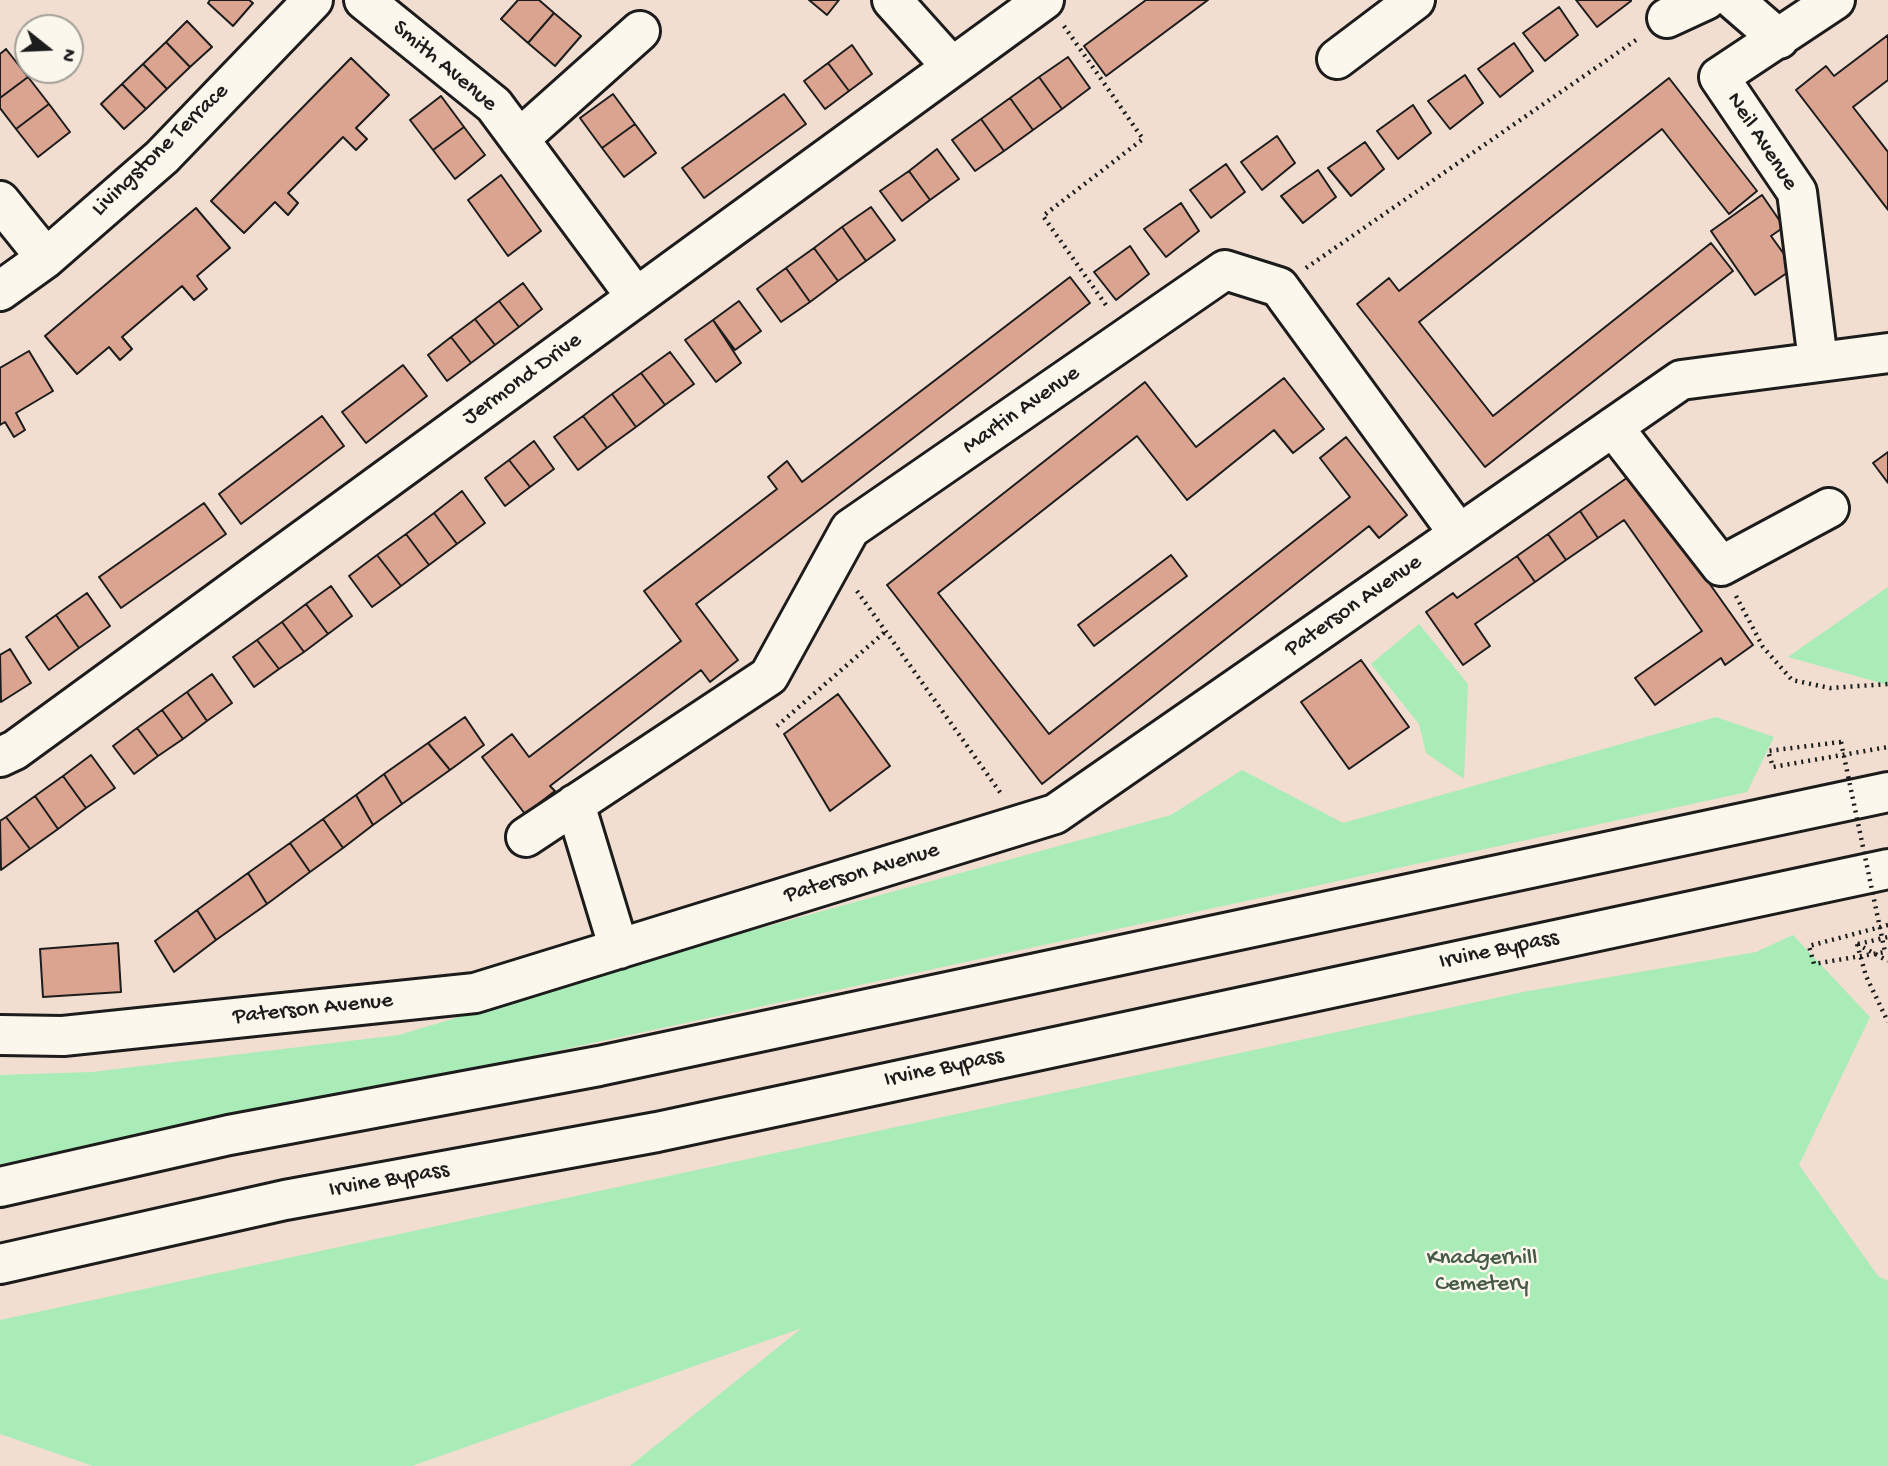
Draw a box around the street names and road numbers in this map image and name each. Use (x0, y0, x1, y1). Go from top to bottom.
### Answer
street label: Smith Avenue (386, 15, 502, 119)
street label: Livingstone Terrace (87, 79, 235, 223)
street label: Neil Avenue (1719, 88, 1803, 196)
street label: Jermond Drive (458, 328, 588, 432)
street label: Martin Avenue (958, 360, 1086, 462)
street label: Paterson Avenue (1280, 550, 1428, 664)
street label: Paterson Avenue (781, 837, 943, 911)
street label: Irvine Bypass (1437, 925, 1561, 977)
street label: Paterson Avenue (232, 988, 394, 1032)
street label: Irvine Bypass (882, 1043, 1006, 1095)
street label: Irvine Bypass (327, 1157, 451, 1205)

